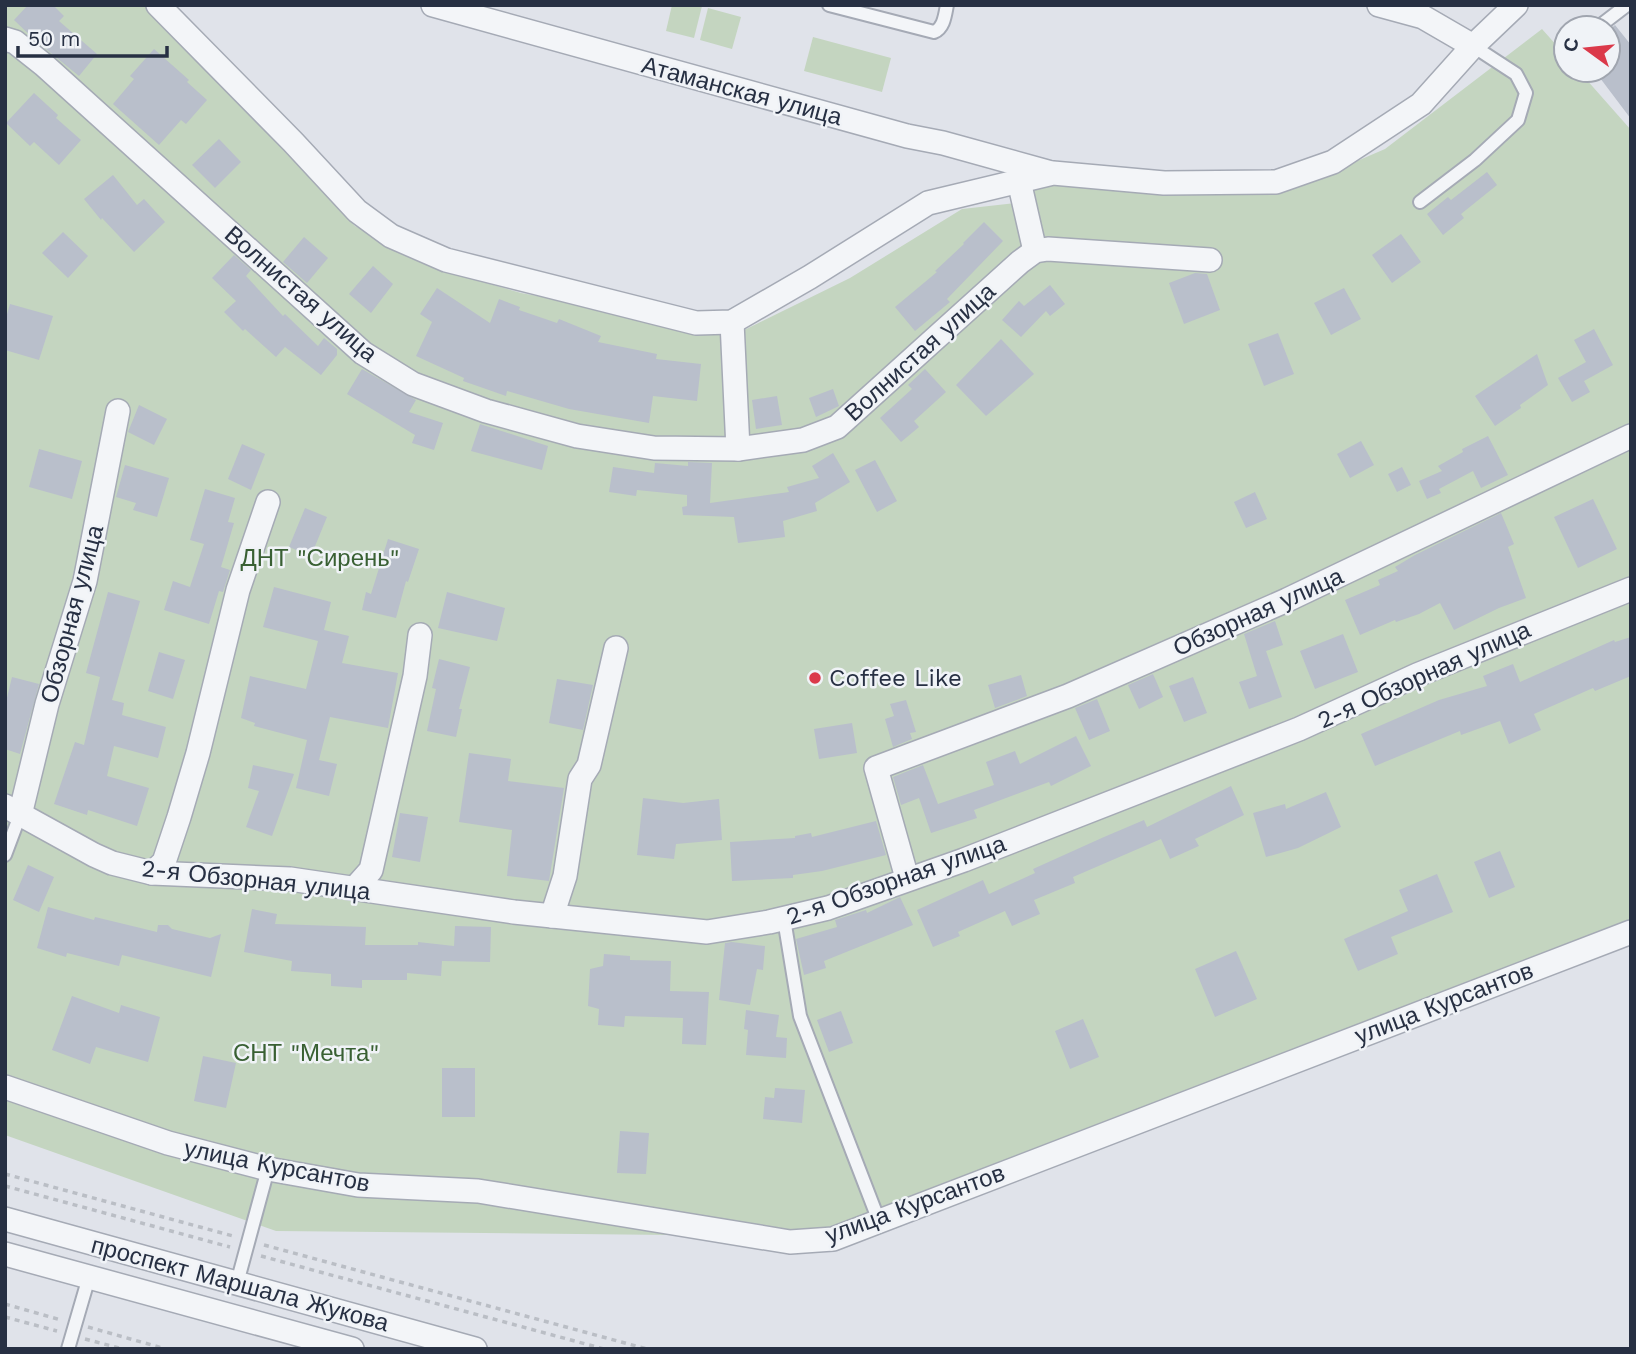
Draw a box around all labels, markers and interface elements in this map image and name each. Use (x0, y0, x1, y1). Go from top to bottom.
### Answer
scale bar (18, 14, 166, 58)
north arrow (1552, 14, 1622, 84)
text: 50 m (28, 26, 80, 51)
text: С (1558, 35, 1584, 54)
street label: Атаманская улица (639, 51, 846, 131)
street label: Волнистая улица (219, 220, 383, 368)
street label: Волнистая улица (839, 277, 1001, 427)
street label: Обзорная улица (35, 521, 109, 706)
park label: ДНТ "Сирень" (241, 544, 399, 572)
street label: Обзорная улица (1169, 562, 1348, 662)
street label: 2-я Обзорная улица (1313, 615, 1535, 735)
place label: Coffee Like (829, 664, 962, 692)
marker: Coffee Like (807, 670, 823, 686)
street label: 2-я Обзорная улица (783, 829, 1010, 931)
street label: 2-я Обзорная улица (140, 854, 372, 906)
street label: улица Курсантов (1351, 956, 1537, 1050)
park label: СНТ "Мечта" (233, 1039, 379, 1067)
street label: улица Курсантов (182, 1134, 372, 1198)
street label: улица Курсантов (822, 1159, 1008, 1249)
street label: проспект Маршала Жукова (88, 1231, 392, 1337)

